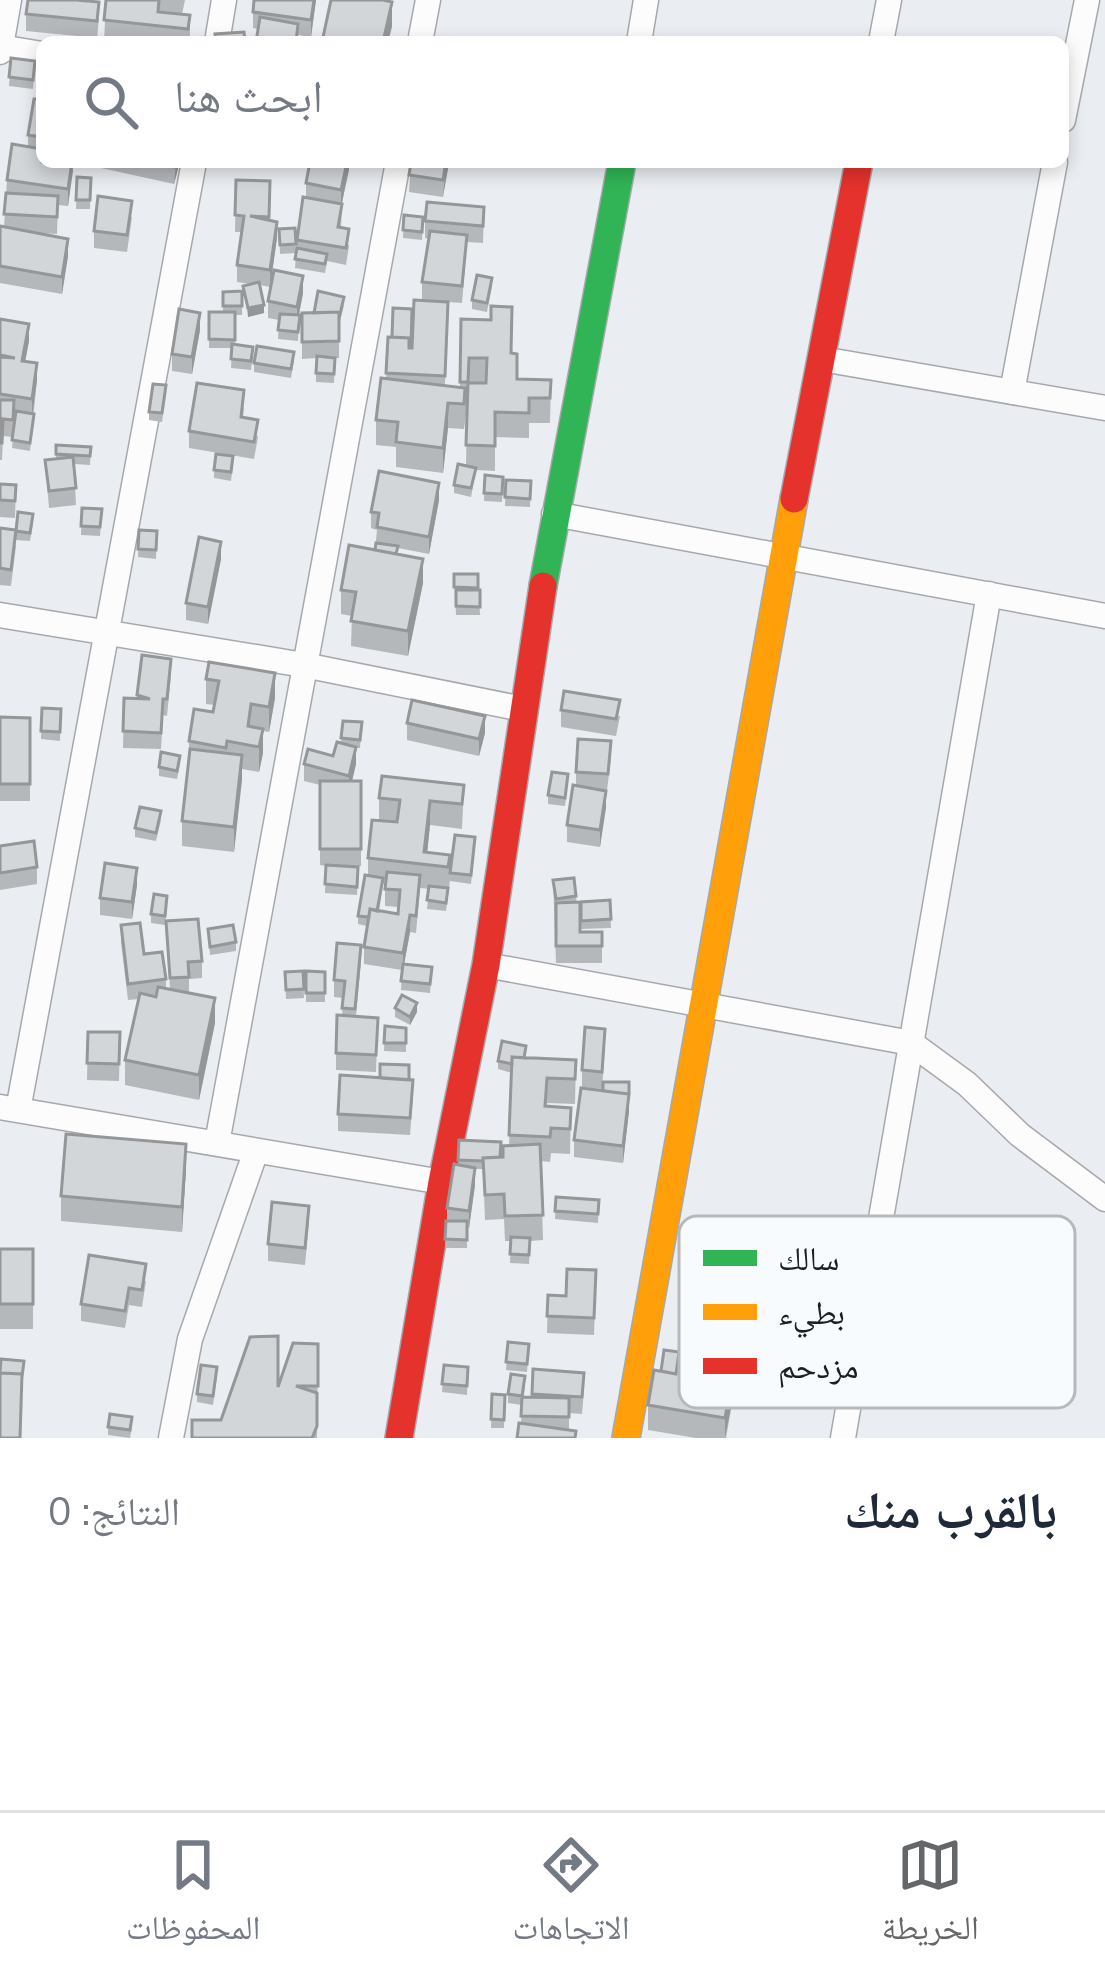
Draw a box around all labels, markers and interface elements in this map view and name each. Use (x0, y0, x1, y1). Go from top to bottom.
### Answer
search box (36, 36, 1069, 168)
text: ابحث هنا (174, 67, 323, 123)
icon: search (78, 69, 144, 135)
legend (679, 1216, 1075, 1408)
text: سالك (778, 1237, 839, 1278)
text: بطيء (778, 1291, 845, 1338)
text: مزدحم (778, 1345, 858, 1389)
text: بالقرب منك (844, 1477, 1057, 1541)
text: النتائج: 0 (48, 1486, 180, 1535)
tab: المحفوظات (126, 1832, 260, 1960)
tab: الاتجاهات (512, 1832, 630, 1960)
tab: الخريطة (882, 1832, 979, 1960)

